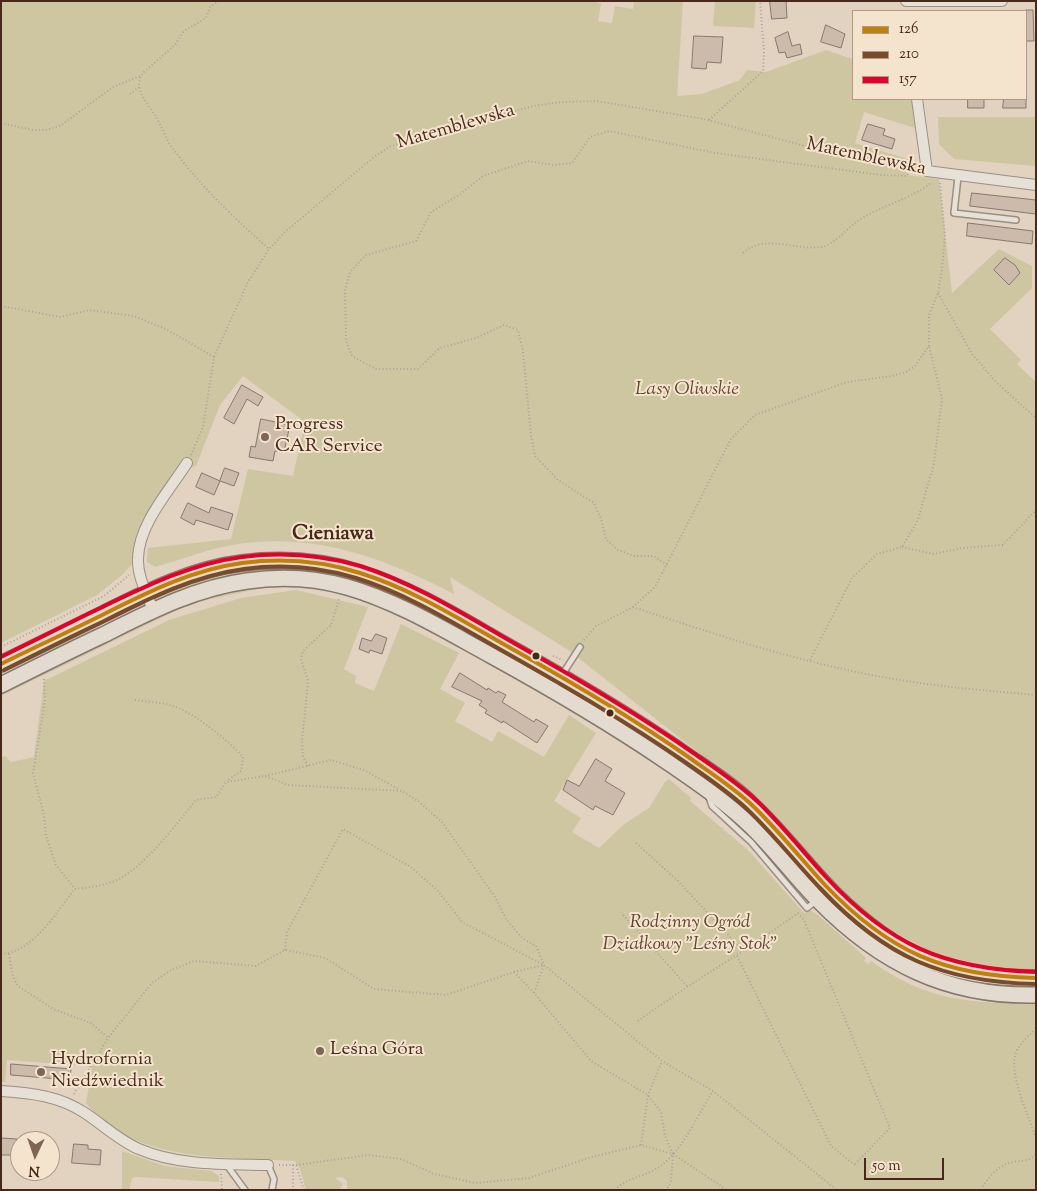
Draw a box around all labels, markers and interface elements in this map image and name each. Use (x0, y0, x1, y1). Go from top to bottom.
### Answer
legend (852, 10, 1027, 100)
text: 126 (899, 19, 919, 40)
text: 210 (899, 44, 919, 65)
text: 157 (899, 69, 917, 90)
street label: Matemblewska (394, 100, 518, 156)
street label: Matemblewska (804, 134, 928, 182)
park label: Lasy Oliwskie (635, 380, 739, 402)
place label: Progress CAR Service (275, 415, 383, 459)
marker: Progress CAR Service (259, 431, 271, 443)
district label: Cieniawa (292, 524, 374, 548)
unlabelled marker (531, 651, 541, 661)
unlabelled marker (605, 708, 615, 718)
park label: Rodzinny Ogród Działkowy "Leśny Stok" (602, 913, 778, 957)
place label: Leśna Góra (330, 1040, 424, 1062)
marker: Leśna Góra (314, 1045, 326, 1057)
place label: Hydrofornia Niedźwiednik (51, 1050, 164, 1094)
marker: Hydrofornia Niedźwiednik (35, 1066, 47, 1078)
north arrow (10, 1131, 60, 1181)
scale bar (867, 1148, 947, 1180)
text: 50 m (872, 1156, 901, 1177)
text: N (28, 1160, 40, 1180)

